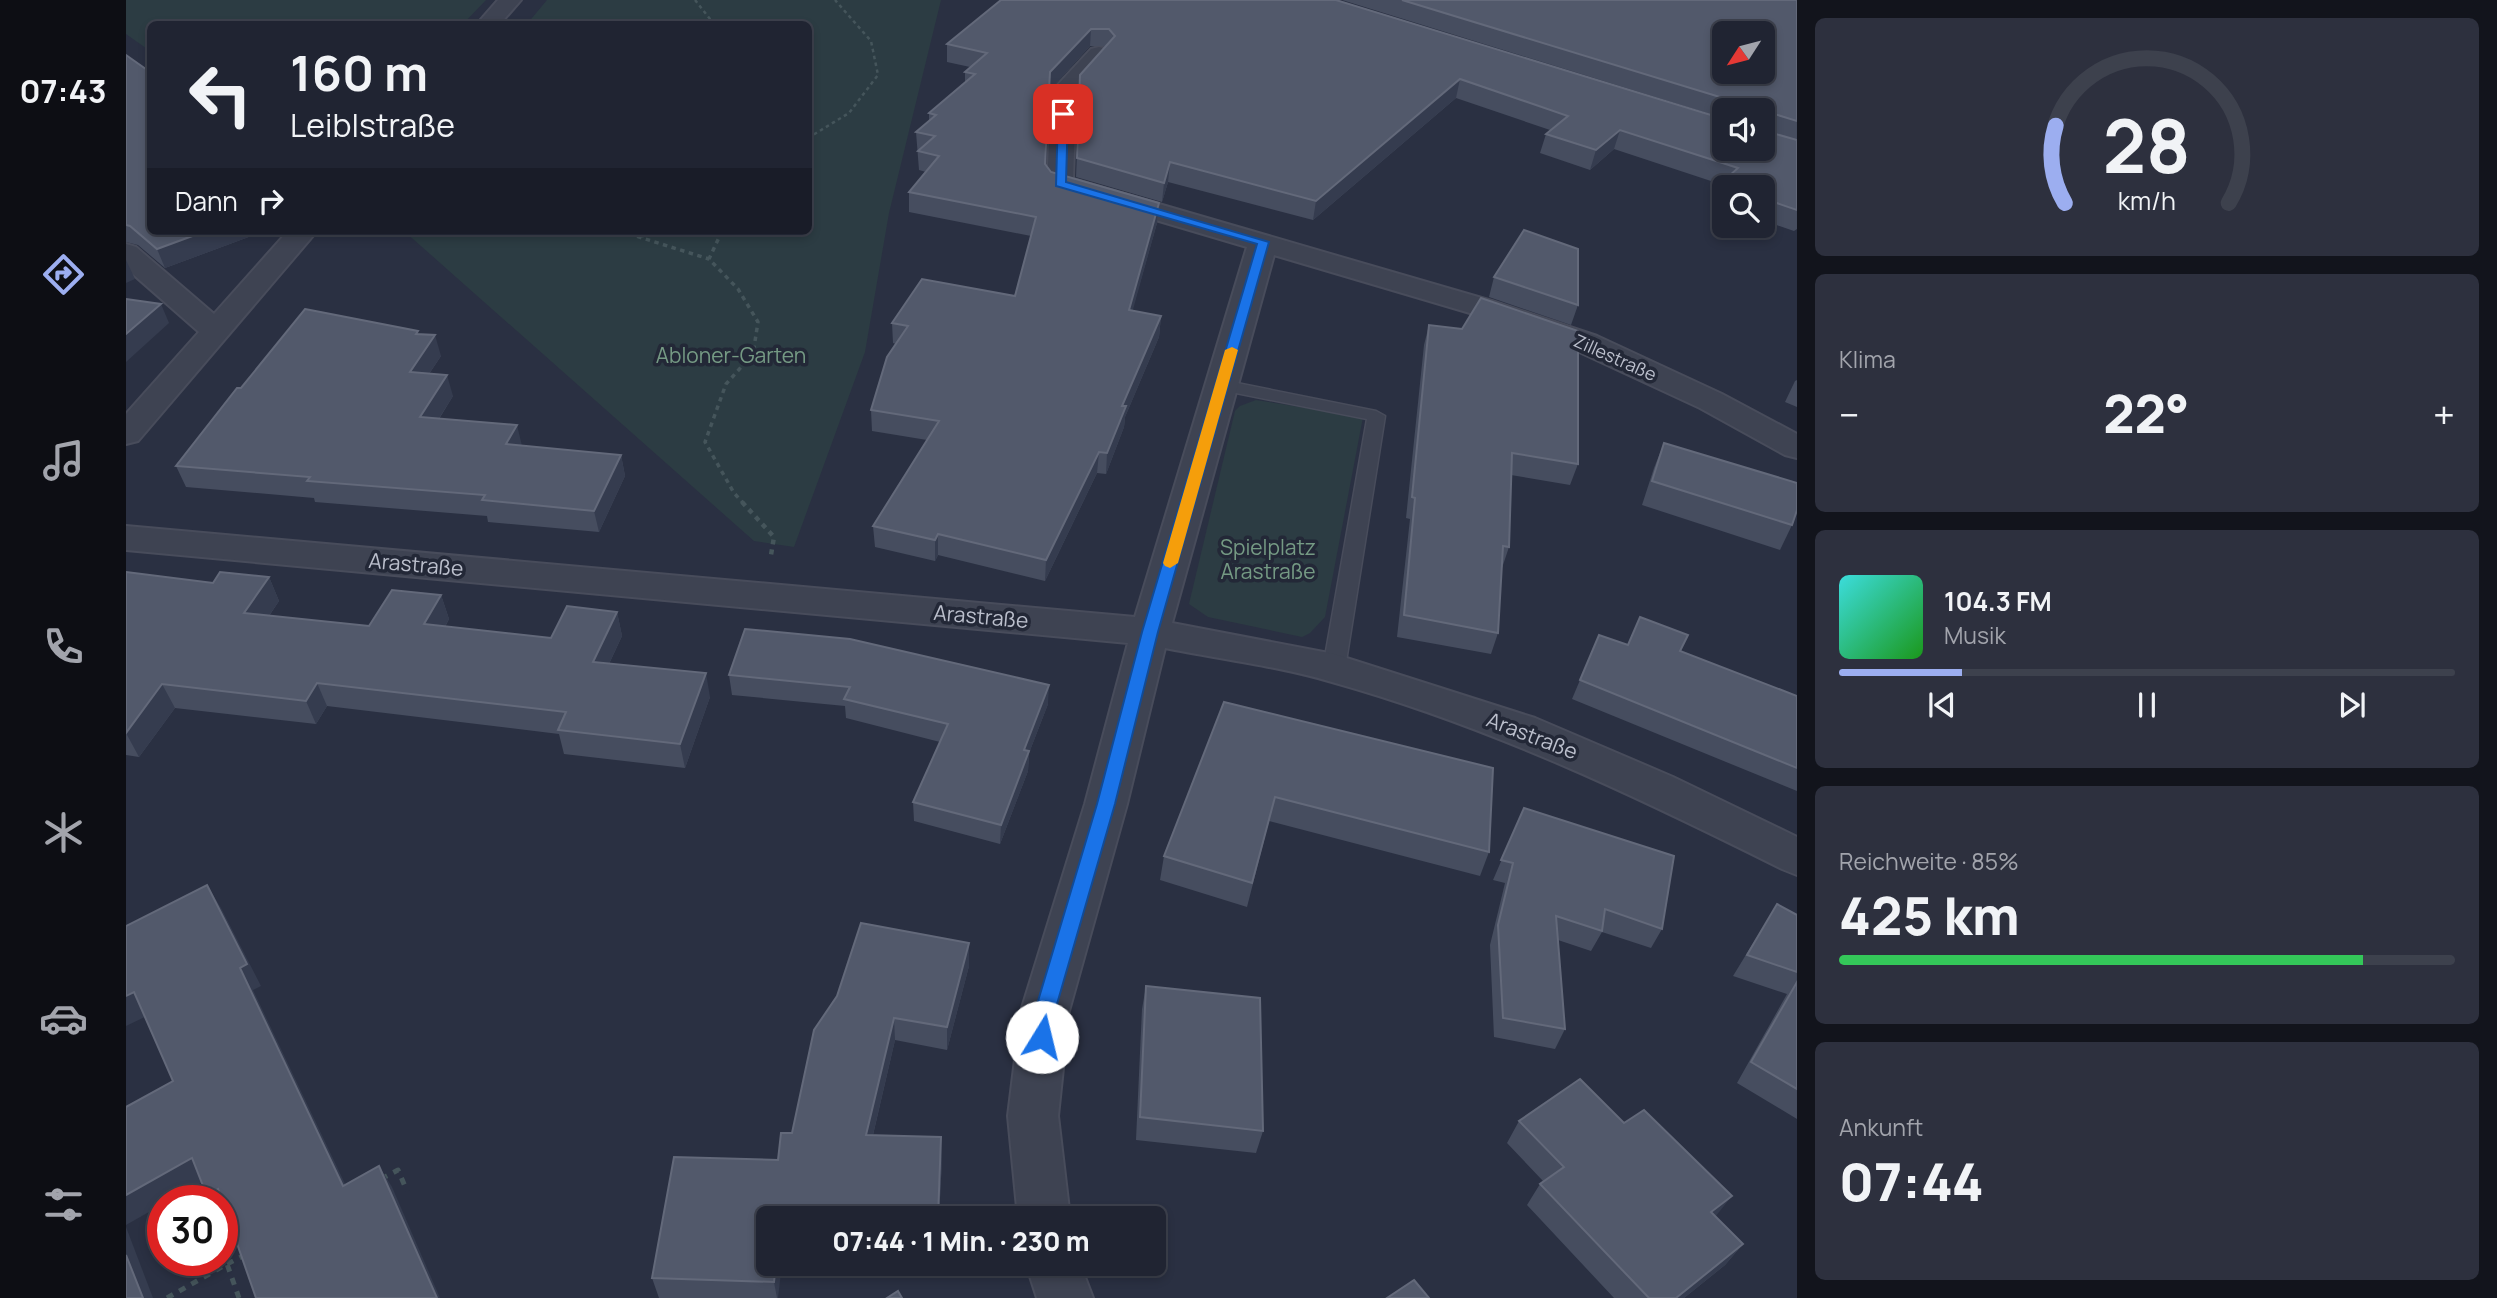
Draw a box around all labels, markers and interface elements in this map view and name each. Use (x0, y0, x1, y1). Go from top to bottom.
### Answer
north arrow (1712, 21, 1774, 84)
map controls (1712, 21, 1775, 238)
text: 160 m (290, 39, 428, 106)
icon: left (175, 49, 266, 140)
text: 07:43 (19, 69, 107, 113)
pin (1033, 84, 1093, 144)
icon: arrive (1044, 95, 1082, 133)
text: 28 (2103, 95, 2191, 195)
button: sound (1712, 98, 1775, 161)
text: Leiblstraße (290, 103, 455, 147)
button: search (1712, 175, 1775, 238)
icon: right (252, 182, 290, 220)
text: Dann (175, 183, 238, 219)
text: km/h (2118, 183, 2176, 218)
icon: directions (39, 250, 88, 299)
street label: Zillestraße (1570, 328, 1661, 386)
park label: Abloner-Garten (656, 341, 806, 369)
text: Klima (1839, 343, 1896, 375)
text: 22° (2103, 378, 2189, 449)
text: − (1839, 388, 1860, 440)
text: + (2433, 388, 2455, 440)
icon: music (39, 436, 88, 485)
park label: Spielplatz Arastraße (1220, 533, 1316, 585)
street label: Arastraße (367, 546, 465, 582)
text: 104.3 FM (1944, 583, 2052, 619)
street label: Arastraße (932, 598, 1030, 634)
text: Musik (1944, 619, 2006, 651)
icon: phone (39, 622, 88, 671)
icon: previous (1923, 686, 1961, 724)
icon: pause (2128, 686, 2166, 724)
icon: next (2333, 686, 2371, 724)
street label: Arastraße (1483, 705, 1582, 765)
icon: climate (39, 808, 88, 857)
text: Reichweite · 85% (1839, 845, 2019, 877)
text: 425 km (1839, 880, 2020, 951)
icon: car (39, 994, 88, 1043)
position arrow (1005, 1000, 1079, 1074)
text: Ankunft (1839, 1111, 1923, 1143)
text: 07:44 (1839, 1146, 1984, 1217)
icon: filters (39, 1180, 88, 1229)
speed limit sign: 30 (147, 1185, 238, 1276)
text: 07:44 · 1 Min. · 230 m (832, 1223, 1090, 1259)

